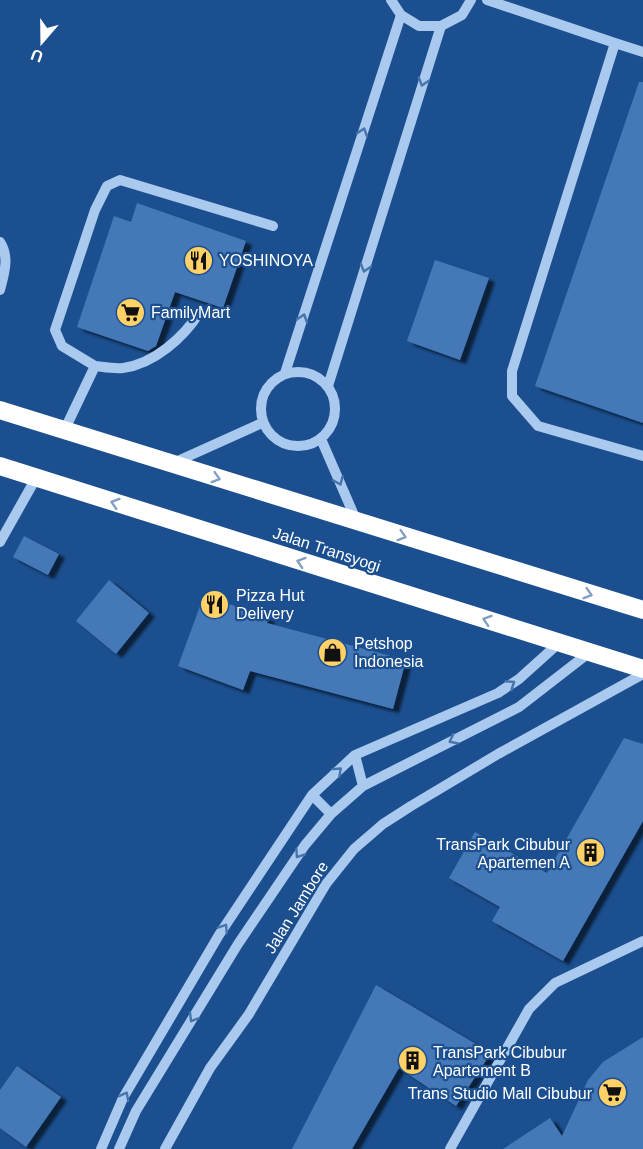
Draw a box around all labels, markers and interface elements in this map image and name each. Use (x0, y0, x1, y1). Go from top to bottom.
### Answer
north arrow (12, 12, 72, 72)
text: U (29, 46, 45, 66)
one-way arrow (418, 76, 431, 87)
one-way arrow (356, 127, 368, 138)
restaurant icon: YOSHINOYA (182, 244, 214, 276)
place label: YOSHINOYA (219, 252, 313, 269)
one-way arrow (360, 262, 372, 273)
supermarket icon: FamilyMart (114, 296, 146, 328)
place label: FamilyMart (151, 304, 231, 321)
one-way arrow (296, 313, 308, 324)
one-way arrow (210, 471, 221, 483)
one-way arrow (332, 474, 344, 485)
one-way arrow (110, 498, 121, 510)
street label: Jalan Transyogi (271, 524, 383, 575)
one-way arrow (396, 529, 407, 541)
one-way arrow (296, 556, 307, 569)
one-way arrow (582, 586, 593, 599)
place label: Pizza Hut Delivery (236, 587, 305, 622)
restaurant icon: Pizza Hut Delivery (199, 588, 231, 620)
one-way arrow (482, 615, 493, 627)
place label: Petshop Indonesia (354, 635, 423, 670)
shop icon: Petshop Indonesia (317, 636, 349, 668)
one-way arrow (505, 680, 516, 691)
one-way arrow (448, 733, 459, 745)
one-way arrow (331, 767, 342, 778)
place label: TransPark Cibubur Apartemen A (436, 836, 571, 871)
building icon: TransPark Cibubur Apartemen A (575, 837, 607, 869)
one-way arrow (295, 848, 306, 859)
street label: Jalan Jambore (261, 858, 331, 956)
one-way arrow (217, 924, 228, 935)
one-way arrow (188, 1012, 200, 1022)
place label: TransPark Cibubur Apartement B (433, 1044, 567, 1079)
building icon: TransPark Cibubur Apartement B (396, 1045, 428, 1077)
supermarket icon: Trans Studio Mall Cibubur (597, 1077, 629, 1109)
place label: Trans Studio Mall Cibubur (408, 1085, 593, 1102)
one-way arrow (118, 1092, 129, 1102)

